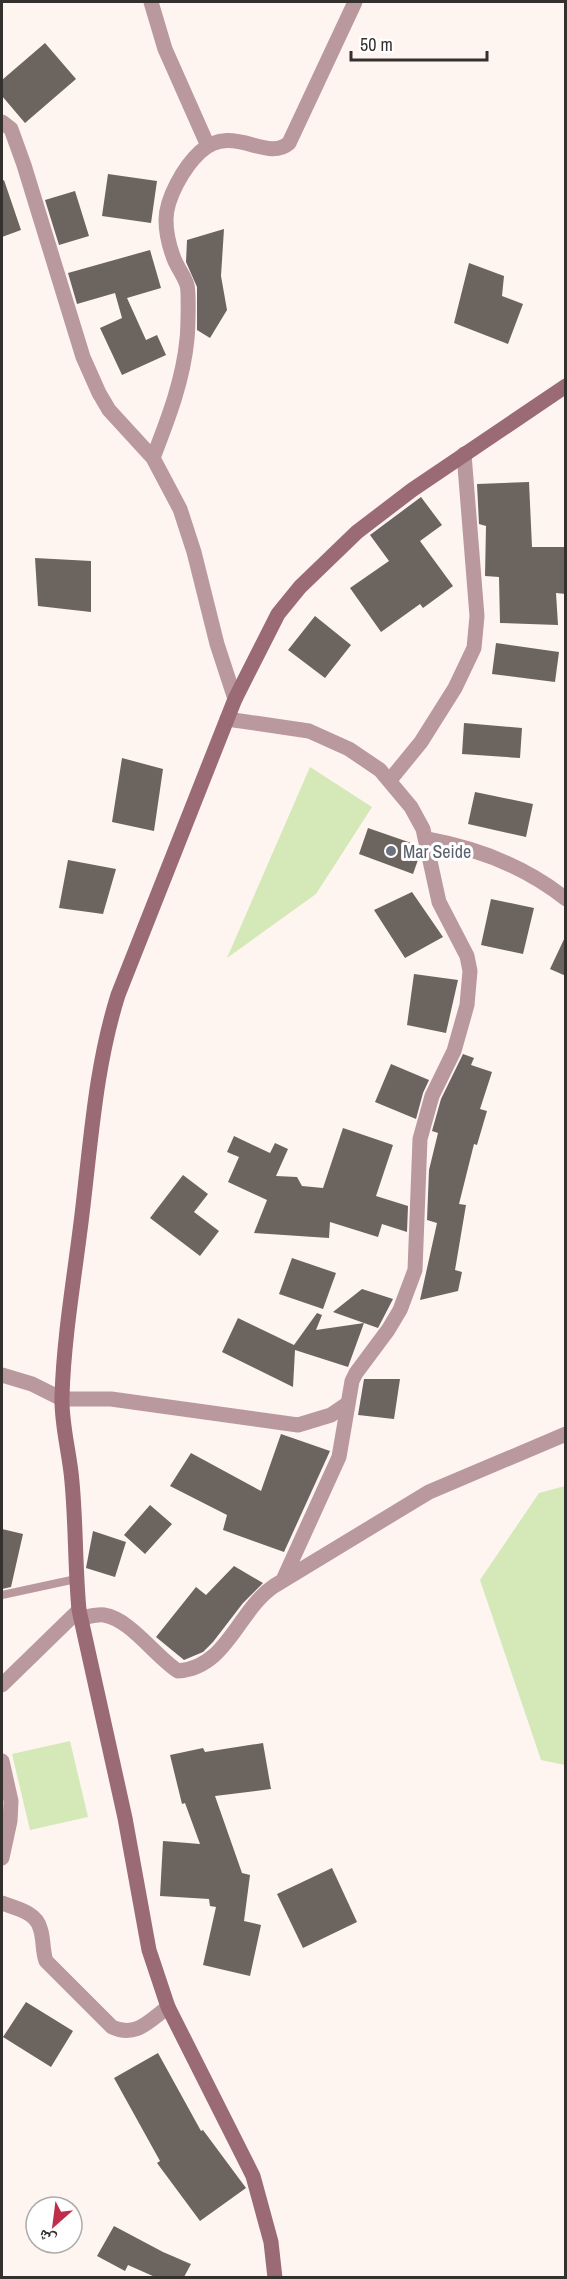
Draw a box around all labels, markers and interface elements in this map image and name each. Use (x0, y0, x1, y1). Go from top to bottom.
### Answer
scale bar (351, 24, 488, 62)
text: 50 m (360, 32, 393, 57)
place label: Mar Seide (403, 839, 471, 864)
marker: Mar Seide (384, 844, 398, 858)
north arrow (24, 2195, 84, 2255)
text: ش (34, 2225, 60, 2252)

